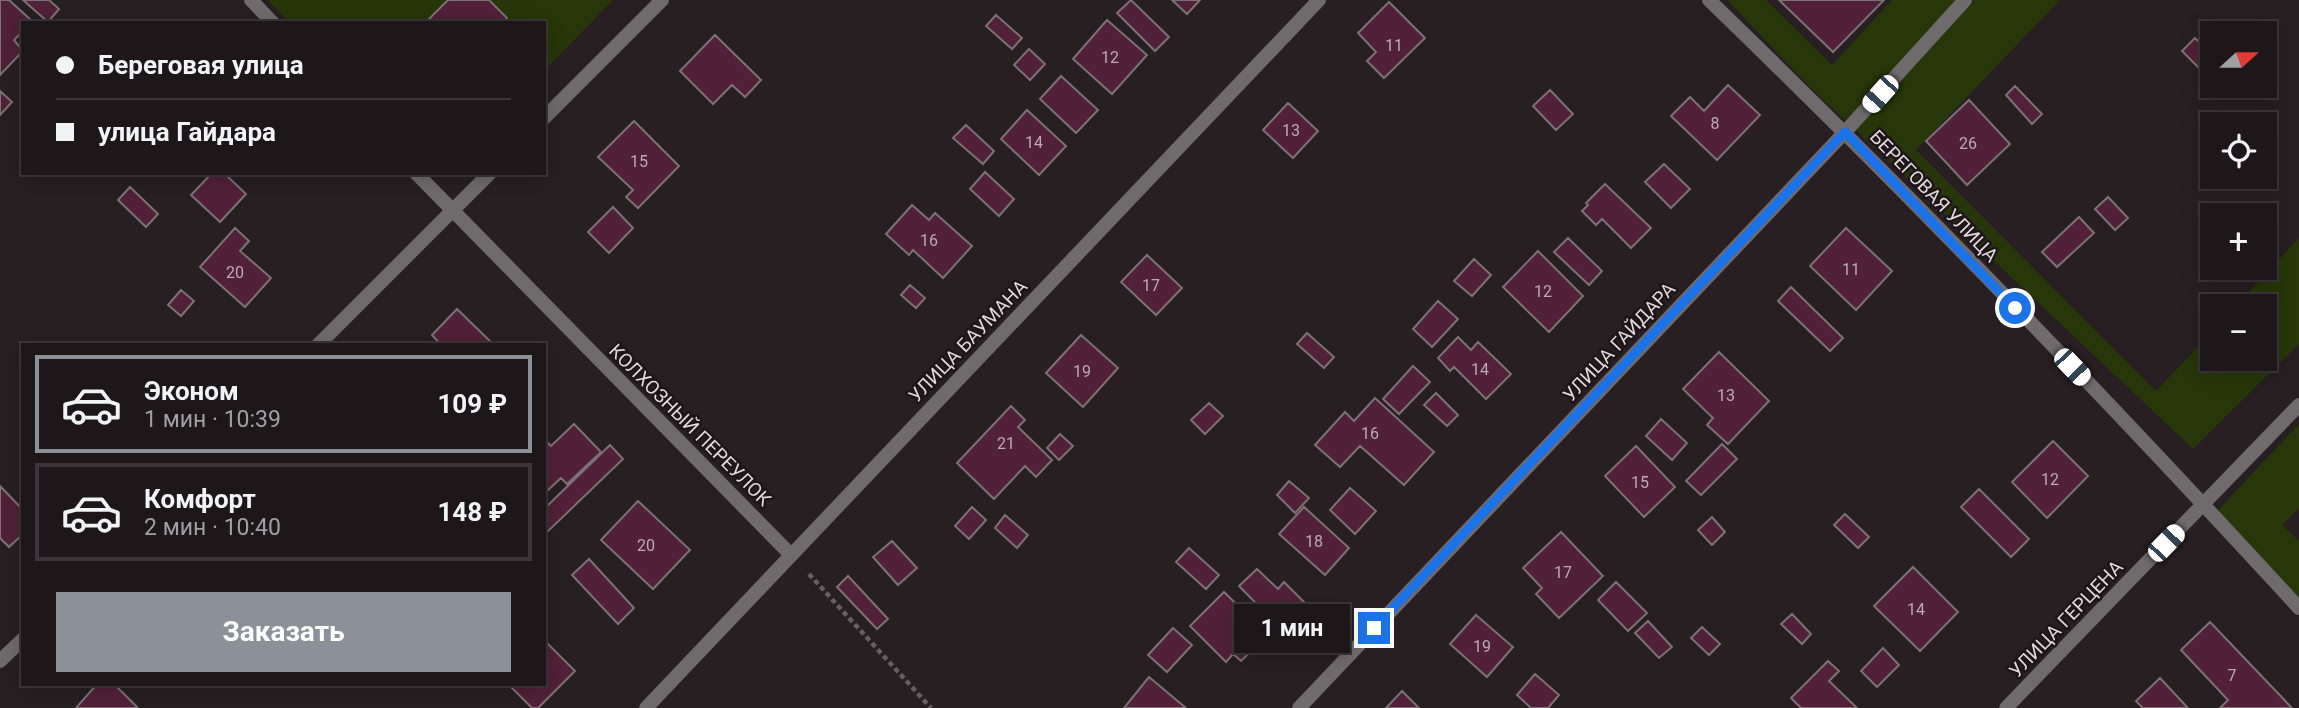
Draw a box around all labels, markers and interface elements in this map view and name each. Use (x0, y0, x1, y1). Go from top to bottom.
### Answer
north arrow (2200, 21, 2277, 98)
map controls (2200, 21, 2277, 371)
house number: 11 (1385, 36, 1403, 55)
house number: 12 (1101, 48, 1119, 67)
text: Береговая улица (98, 50, 304, 80)
car (1859, 71, 1902, 117)
button: locate (2200, 112, 2277, 189)
house number: 8 (1711, 114, 1720, 133)
text: улица Гайдара (98, 117, 276, 147)
house number: 13 (1282, 121, 1300, 140)
street label: БЕРЕГОВАЯ УЛИЦА (1865, 125, 2003, 267)
house number: 14 (1025, 133, 1043, 152)
house number: 26 (1959, 134, 1977, 153)
house number: 15 (630, 152, 648, 171)
button: + (2200, 203, 2277, 280)
house number: 16 (920, 231, 938, 250)
house number: 11 (1842, 260, 1860, 279)
house number: 20 (226, 263, 244, 282)
street label: УЛИЦА БАУМАНА (904, 275, 1033, 407)
house number: 17 (1142, 276, 1160, 295)
street label: УЛИЦА ГАЙДАРА (1558, 277, 1680, 406)
house number: 12 (1534, 282, 1552, 301)
route start (1999, 292, 2031, 324)
button: − (2200, 294, 2277, 371)
street label: КОЛХОЗНЫЙ ПЕРЕУЛОК (604, 339, 776, 511)
car (2050, 345, 2095, 389)
house number: 14 (1471, 360, 1489, 379)
house number: 19 (1073, 362, 1091, 381)
icon: car (60, 373, 123, 436)
text: Эконом (144, 376, 239, 406)
house number: 13 (1717, 386, 1735, 405)
text: 109 ₽ (437, 389, 507, 419)
text: 1 мин · 10:39 (144, 406, 281, 433)
house number: 16 (1361, 424, 1379, 443)
house number: 21 (997, 434, 1015, 453)
house number: 12 (2041, 470, 2059, 489)
house number: 15 (1631, 473, 1649, 492)
icon: car (60, 481, 123, 544)
text: Комфорт (144, 484, 256, 514)
text: 148 ₽ (437, 497, 507, 527)
text: 2 мин · 10:40 (144, 514, 281, 541)
car (2144, 521, 2189, 565)
house number: 18 (1305, 532, 1323, 551)
house number: 20 (637, 536, 655, 555)
street label: УЛИЦА ГЕРЦЕНА (2004, 555, 2128, 682)
house number: 17 (1554, 563, 1572, 582)
button: Заказать (56, 592, 511, 672)
house number: 14 (1907, 600, 1925, 619)
callout: 1 мин (1234, 604, 1350, 652)
route end (1358, 612, 1390, 644)
text: 1 мин (1261, 615, 1323, 642)
house number: 19 (1473, 637, 1491, 656)
house number: 7 (2228, 666, 2237, 685)

